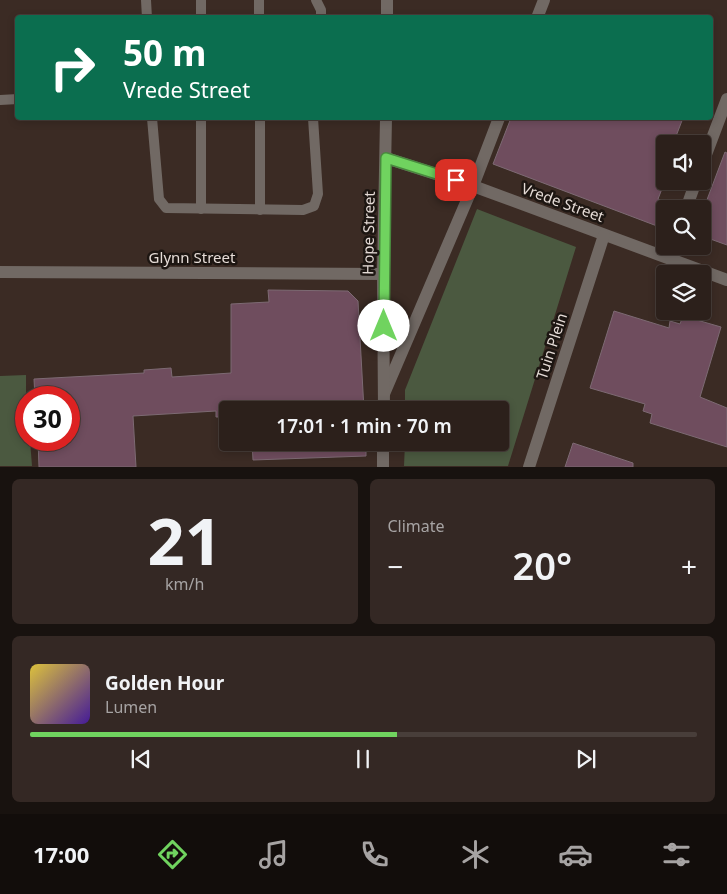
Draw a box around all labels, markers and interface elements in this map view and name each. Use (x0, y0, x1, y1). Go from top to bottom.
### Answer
text: 50 m (123, 29, 206, 76)
icon: right (40, 35, 105, 100)
text: Vrede Street (123, 74, 250, 104)
map controls (656, 135, 711, 320)
button: sound (656, 135, 711, 190)
pin (435, 159, 477, 201)
icon: arrive (442, 166, 470, 194)
street label: Vrede Street (519, 178, 608, 226)
street label: Hope Street (357, 190, 379, 275)
button: search (656, 200, 711, 255)
street label: Glynn Street (149, 247, 236, 267)
button: layers (656, 265, 711, 320)
position arrow (357, 299, 409, 351)
street label: Tuin Plein (531, 310, 571, 382)
speed limit sign: 30 (15, 386, 80, 451)
text: 17:01 · 1 min · 70 m (276, 413, 452, 439)
text: 21 (148, 496, 222, 584)
text: Climate (388, 515, 445, 537)
text: 20° (512, 539, 572, 591)
text: − (388, 547, 404, 585)
text: + (681, 547, 697, 585)
text: km/h (165, 573, 204, 595)
text: Golden Hour (105, 670, 224, 696)
text: Lumen (105, 696, 157, 718)
icon: previous (127, 745, 155, 773)
icon: pause (349, 745, 377, 773)
icon: next (572, 745, 600, 773)
icon: directions (155, 837, 190, 872)
icon: music (256, 837, 291, 872)
icon: phone (357, 837, 392, 872)
icon: climate (458, 837, 493, 872)
icon: car (558, 837, 593, 872)
icon: filters (659, 837, 694, 872)
text: 17:00 (33, 839, 89, 869)

